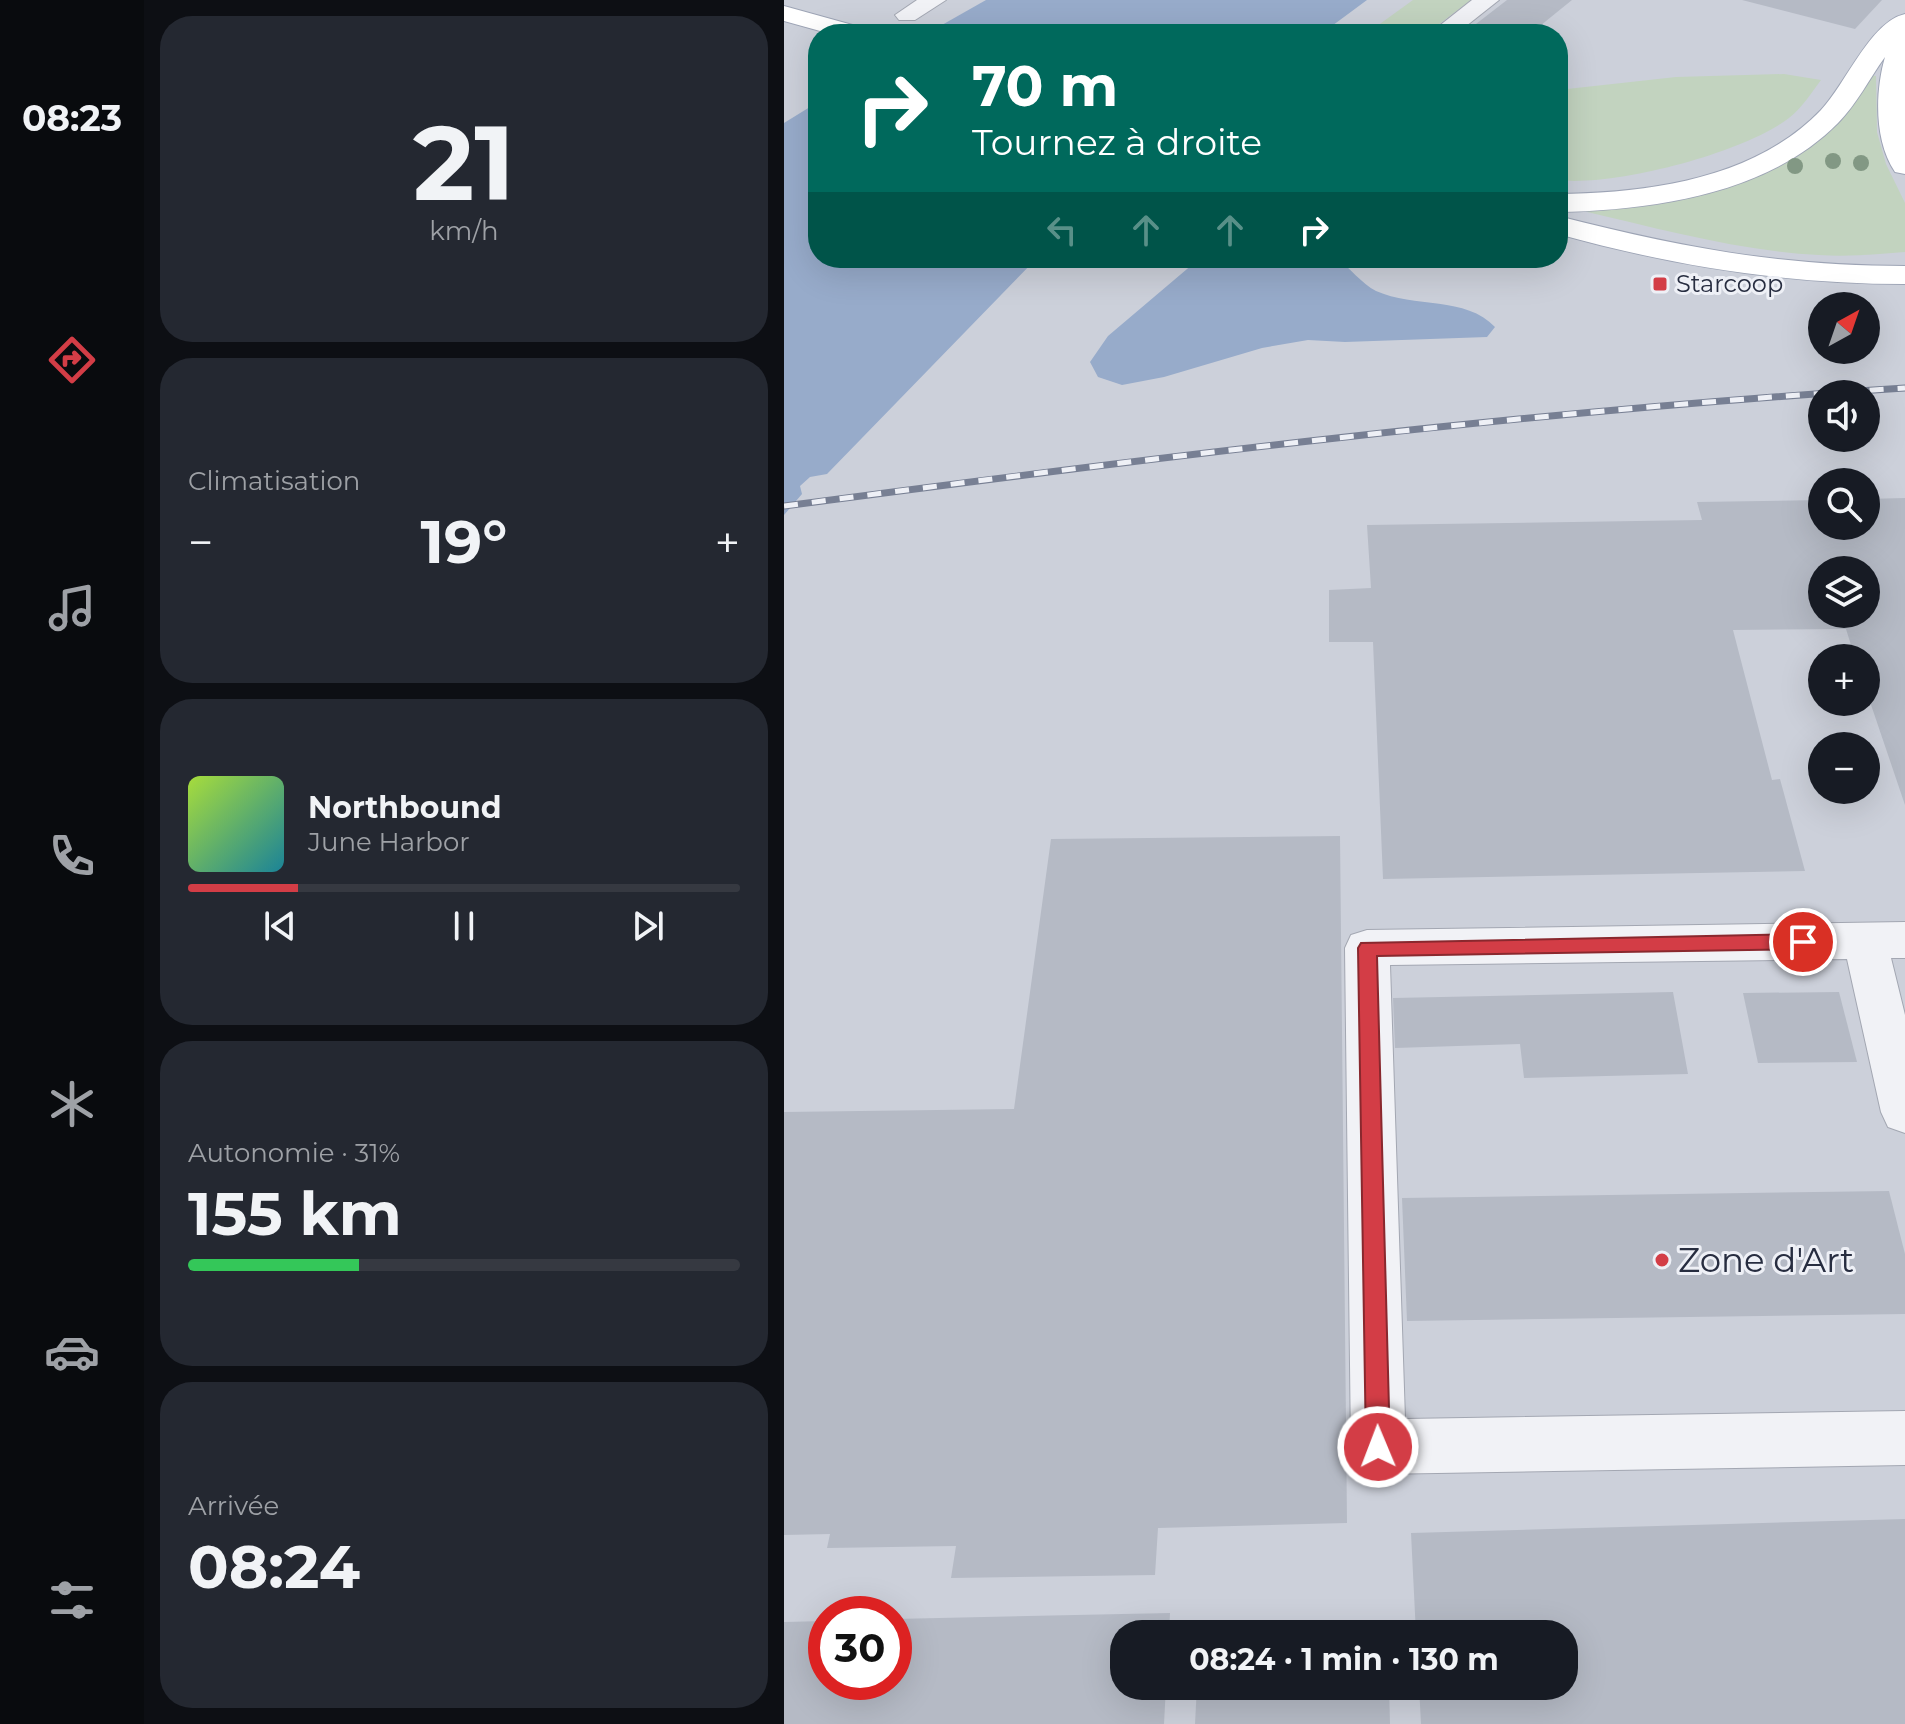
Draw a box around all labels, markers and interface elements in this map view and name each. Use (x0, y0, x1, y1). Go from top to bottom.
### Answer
text: 70 m (972, 52, 1118, 120)
icon: right (840, 56, 944, 160)
text: 08:23 (22, 96, 122, 140)
text: 21 (413, 99, 515, 226)
text: Tournez à droite (972, 120, 1262, 164)
icon: left (1040, 208, 1084, 252)
icon: ahead (1124, 208, 1168, 252)
icon: ahead (1208, 208, 1252, 252)
icon: right (1292, 208, 1336, 252)
text: km/h (429, 215, 499, 247)
place label: Starcoop (1676, 269, 1783, 298)
marker: Starcoop (1651, 275, 1669, 293)
north arrow (1808, 292, 1880, 364)
map controls (1808, 292, 1880, 804)
icon: directions (44, 332, 100, 388)
button: sound (1808, 380, 1880, 452)
text: Climatisation (188, 465, 360, 497)
button: search (1808, 468, 1880, 540)
text: 19° (421, 505, 507, 578)
text: − (188, 515, 213, 569)
text: + (715, 515, 740, 569)
button: layers (1808, 556, 1880, 628)
icon: music (44, 580, 100, 636)
button: + (1808, 644, 1880, 716)
button: − (1808, 732, 1880, 804)
text: Northbound (308, 789, 502, 826)
text: June Harbor (308, 826, 470, 858)
icon: phone (44, 828, 100, 884)
icon: previous (258, 904, 302, 948)
icon: pause (442, 904, 486, 948)
icon: next (626, 904, 670, 948)
pin (1769, 908, 1837, 976)
icon: arrive (1781, 920, 1825, 964)
icon: climate (44, 1076, 100, 1132)
text: Autonomie · 31% (188, 1137, 400, 1169)
text: 155 km (188, 1177, 402, 1250)
place label: Zone d'Art (1678, 1239, 1854, 1281)
marker: Zone d'Art (1653, 1251, 1671, 1269)
icon: car (44, 1324, 100, 1380)
position arrow (1336, 1405, 1420, 1489)
text: Arrivée (188, 1490, 279, 1522)
text: 08:24 (188, 1530, 360, 1603)
icon: filters (44, 1572, 100, 1628)
speed limit sign: 30 (808, 1596, 912, 1700)
text: 08:24 · 1 min · 130 m (1189, 1641, 1499, 1678)

